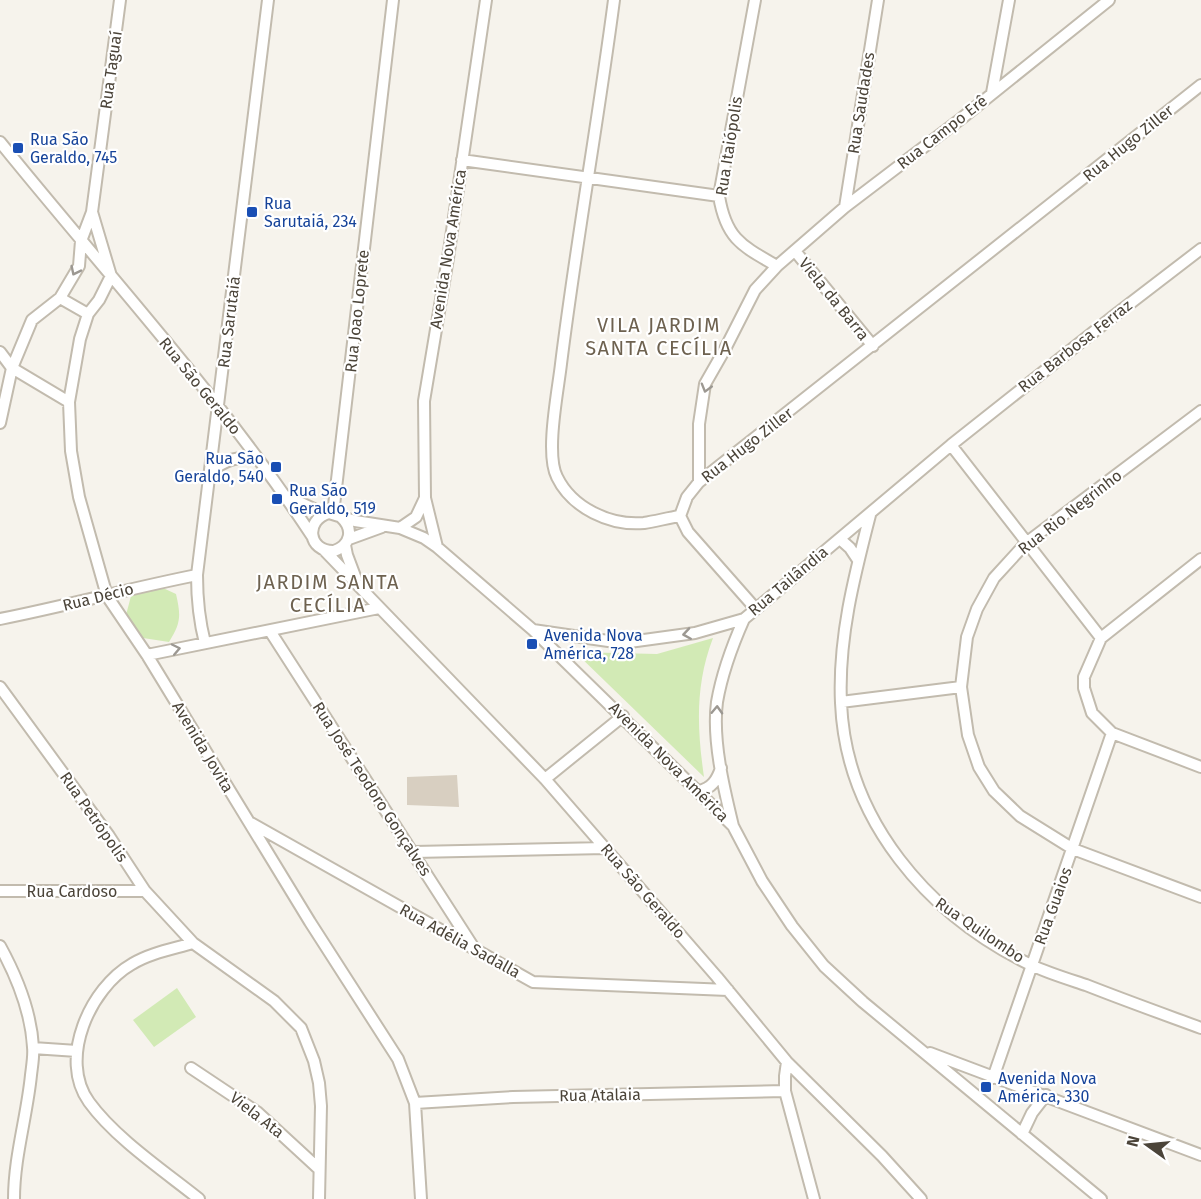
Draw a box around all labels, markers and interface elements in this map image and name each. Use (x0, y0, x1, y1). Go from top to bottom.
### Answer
street label: Rua Taguaí (96, 29, 126, 110)
street label: Rua Saudades (844, 51, 878, 155)
street label: Rua Campo Erê (893, 91, 991, 173)
street label: Rua Itaiópolis (712, 95, 746, 197)
street label: Rua Hugo Ziller (1079, 100, 1178, 185)
place label: Rua São Geraldo, 745 (30, 130, 117, 167)
marker: Rua São Geraldo, 745 (11, 141, 25, 155)
street label: Avenida Nova América (426, 168, 470, 330)
place label: Rua Sarutaiá, 234 (264, 194, 357, 231)
marker: Rua Sarutaiá, 234 (245, 205, 259, 219)
street label: Rua Joao Loprete (341, 249, 373, 373)
street label: Viela da Barra (795, 254, 873, 344)
one-way arrow (70, 264, 82, 275)
street label: Rua Sarutaiá (214, 275, 244, 369)
street label: Rua Barbosa Ferraz (1014, 296, 1136, 396)
district label: VILA JARDIM SANTA CECÍLIA (585, 313, 733, 360)
street label: Rua São Geraldo (155, 334, 245, 438)
one-way arrow (701, 382, 713, 393)
street label: Rua Hugo Ziller (697, 403, 797, 487)
place label: Rua São Geraldo, 540 (174, 449, 264, 486)
marker: Rua São Geraldo, 540 (269, 460, 283, 474)
street label: Rua Rio Negrinho (1014, 466, 1126, 558)
place label: Rua São Geraldo, 519 (289, 481, 376, 518)
marker: Rua São Geraldo, 519 (270, 492, 284, 506)
street label: Rua Tailândia (744, 542, 832, 620)
district label: JARDIM SANTA CECÍLIA (256, 570, 400, 617)
street label: Rua Décio (61, 579, 135, 615)
place label: Avenida Nova América, 728 (544, 626, 643, 663)
one-way arrow (683, 627, 692, 639)
marker: Avenida Nova América, 728 (525, 637, 539, 651)
one-way arrow (171, 643, 181, 656)
street label: Avenida Jovita (168, 698, 238, 796)
street label: Rua José Teodoro Gonçalves (308, 698, 435, 880)
street label: Avenida Nova América (605, 698, 733, 826)
one-way arrow (711, 705, 724, 714)
street label: Rua Petrópolis (56, 768, 132, 866)
street label: Rua São Geraldo (597, 840, 689, 942)
street label: Rua Guaios (1030, 865, 1076, 947)
street label: Rua Cardoso (27, 882, 117, 901)
street label: Rua Quilombo (932, 893, 1028, 967)
street label: Rua Adélia Sadalla (396, 900, 524, 982)
place label: Avenida Nova América, 330 (998, 1069, 1097, 1106)
marker: Avenida Nova América, 330 (979, 1080, 993, 1094)
street label: Rua Atalaia (559, 1085, 641, 1105)
street label: Viela Ata (226, 1088, 288, 1142)
north arrow (1117, 1115, 1177, 1175)
text: N (1122, 1134, 1144, 1149)

